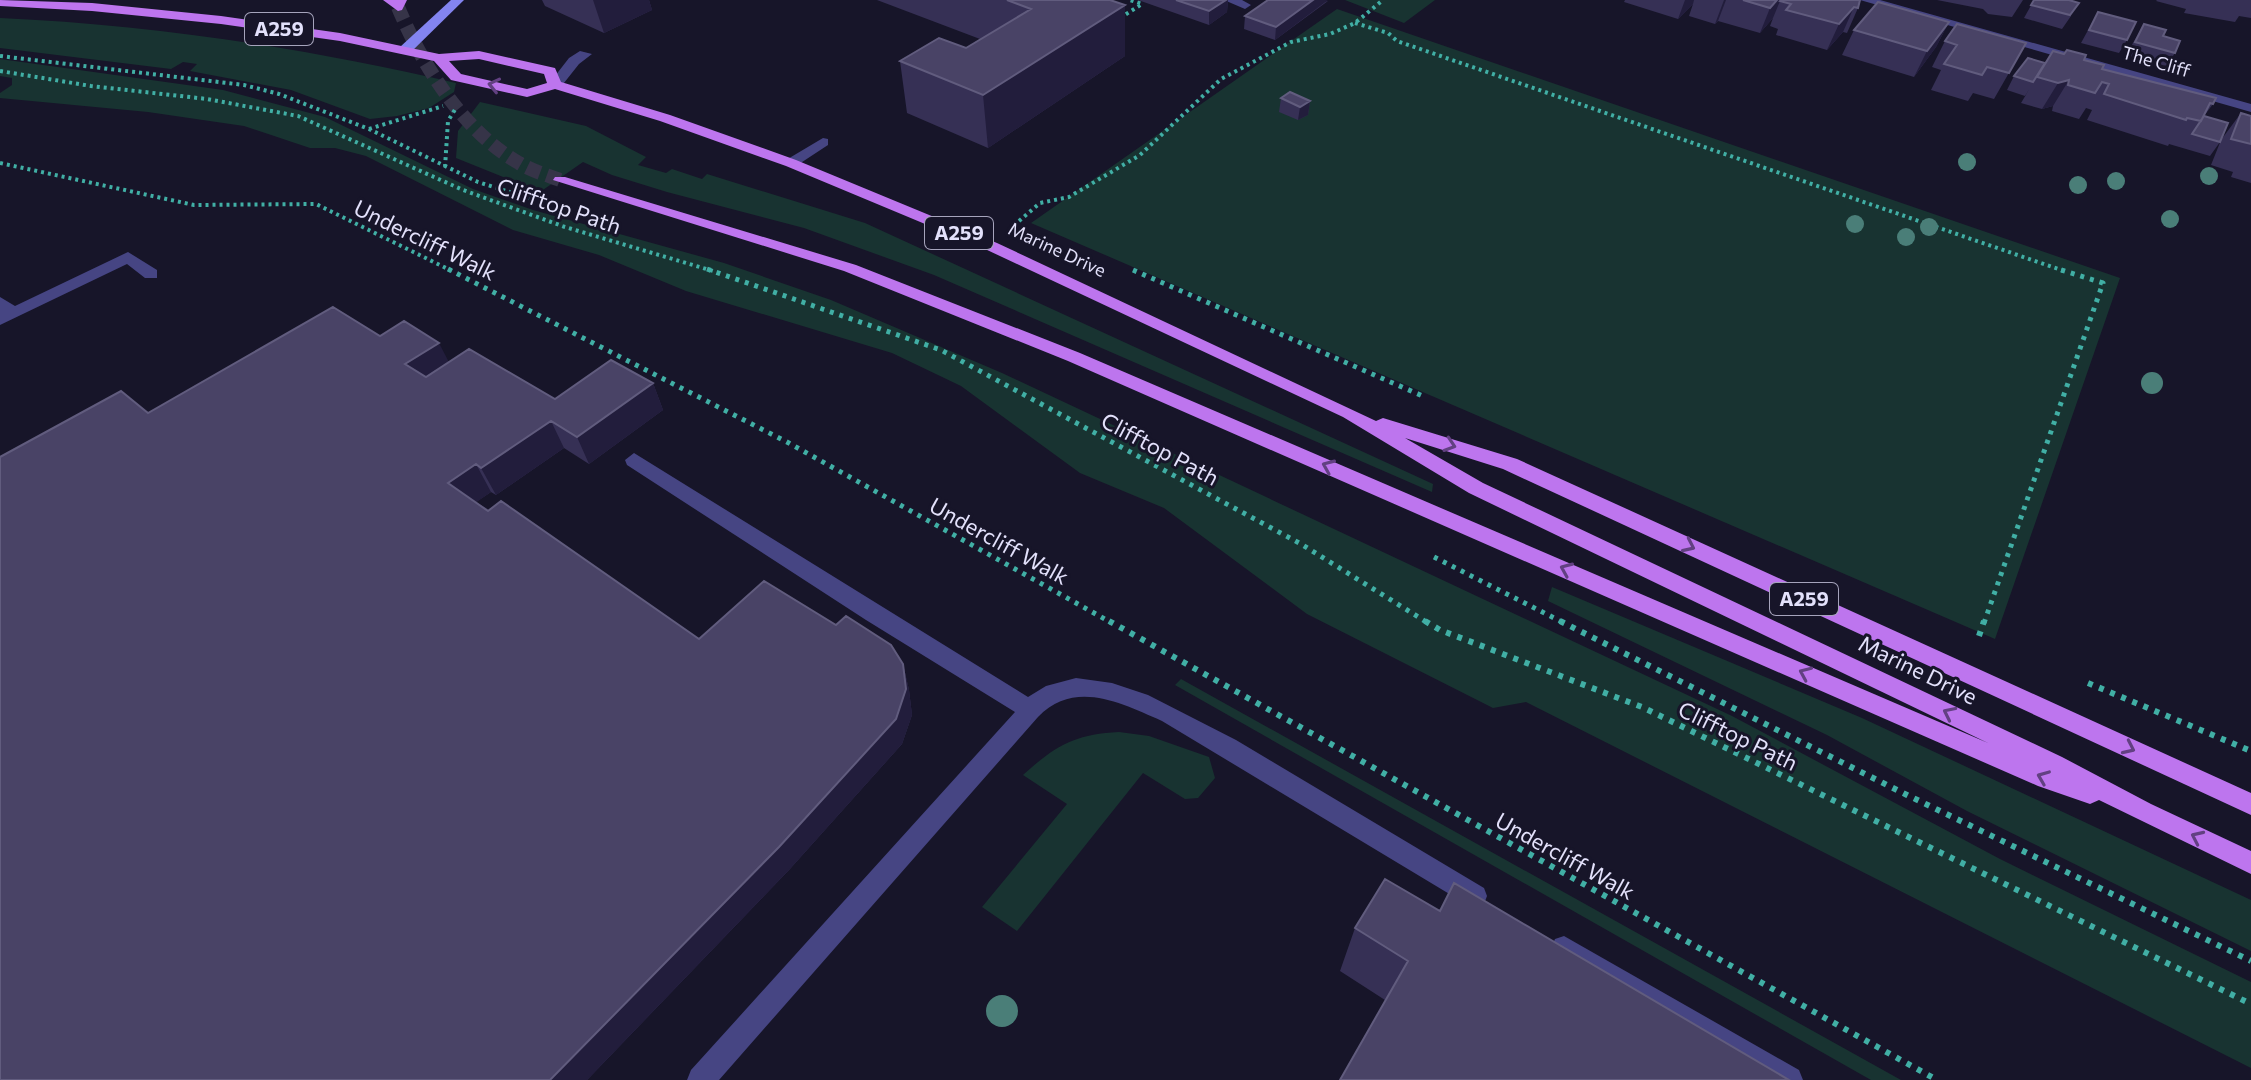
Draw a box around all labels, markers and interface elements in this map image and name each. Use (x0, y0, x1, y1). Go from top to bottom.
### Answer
road number: A259 (245, 13, 313, 45)
street label: The Cliff (2120, 41, 2193, 81)
one-way arrow (487, 78, 501, 95)
street label: Clifftop Path (494, 172, 625, 239)
street label: Undercliff Walk (350, 193, 501, 286)
road number: A259 (925, 217, 993, 249)
street label: Marine Drive (1005, 217, 1110, 281)
street label: Clifftop Path (1097, 406, 1224, 491)
one-way arrow (1442, 436, 1456, 452)
one-way arrow (1321, 460, 1336, 476)
street label: Undercliff Walk (925, 491, 1074, 590)
one-way arrow (1681, 536, 1695, 552)
one-way arrow (1560, 563, 1575, 579)
road number: A259 (1770, 583, 1838, 615)
street label: Marine Drive (1855, 629, 1982, 710)
one-way arrow (1799, 667, 1813, 683)
street label: Clifftop Path (1674, 695, 1802, 776)
one-way arrow (1942, 707, 1957, 723)
one-way arrow (2120, 738, 2135, 754)
one-way arrow (2037, 771, 2051, 787)
street label: Undercliff Walk (1491, 806, 1640, 905)
one-way arrow (2191, 831, 2205, 847)

